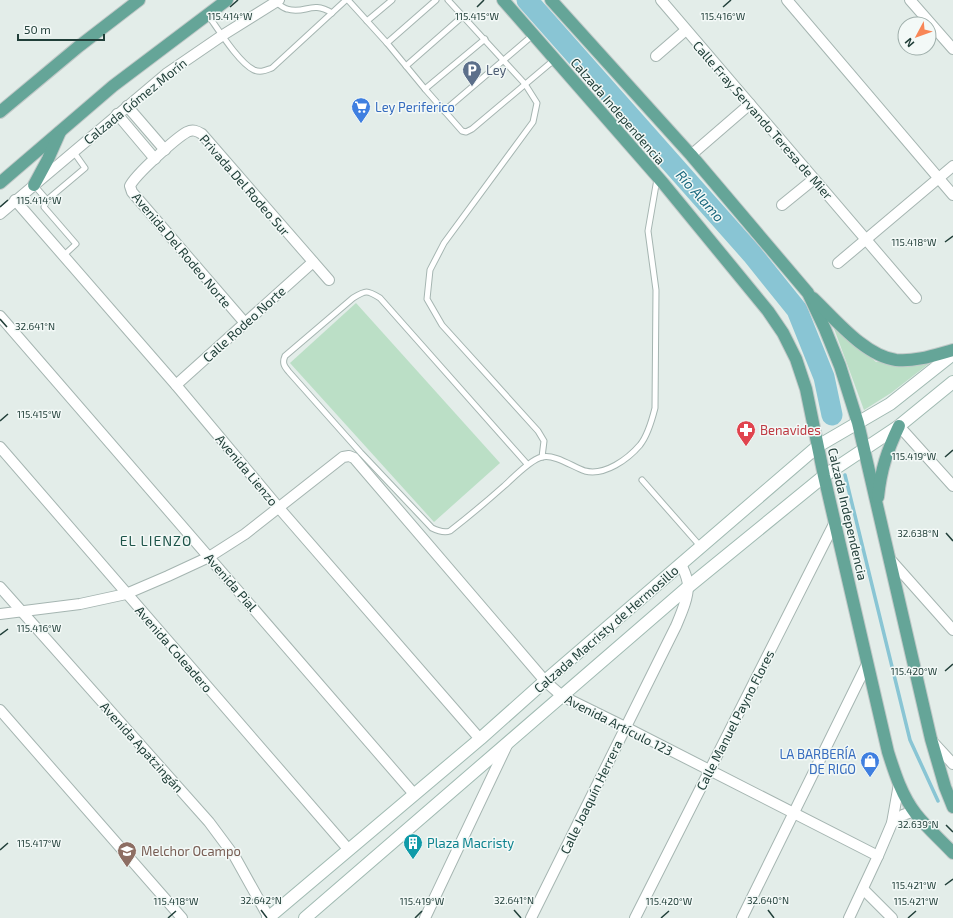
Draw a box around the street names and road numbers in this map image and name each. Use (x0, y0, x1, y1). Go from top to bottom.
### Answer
street label: Calle Fray Servando Teresa de Mier (690, 37, 836, 203)
street label: Calzada Independencia (567, 54, 669, 168)
street label: Calzada Gómez Morín (80, 55, 190, 147)
street label: Privada Del Rodeo Sur (196, 131, 294, 239)
street label: Avenida Del Rodeo Norte (129, 189, 235, 311)
street label: Calle Rodeo Norte (199, 283, 289, 365)
street label: Avenida Lienzo (212, 431, 282, 509)
street label: Calzada Independencia (825, 446, 871, 582)
street label: Avenida Pial (201, 550, 261, 614)
street label: Calzada Macristy de Hermosillo (531, 562, 681, 696)
street label: Avenida Coleadero (132, 602, 216, 696)
street label: Calle Manuel Payno Flores (693, 647, 777, 793)
street label: Avenida Artículo 123 (562, 691, 676, 759)
street label: Avenida Apatzingán (97, 698, 187, 796)
street label: Calle Joaquín Herrera (557, 738, 625, 856)

